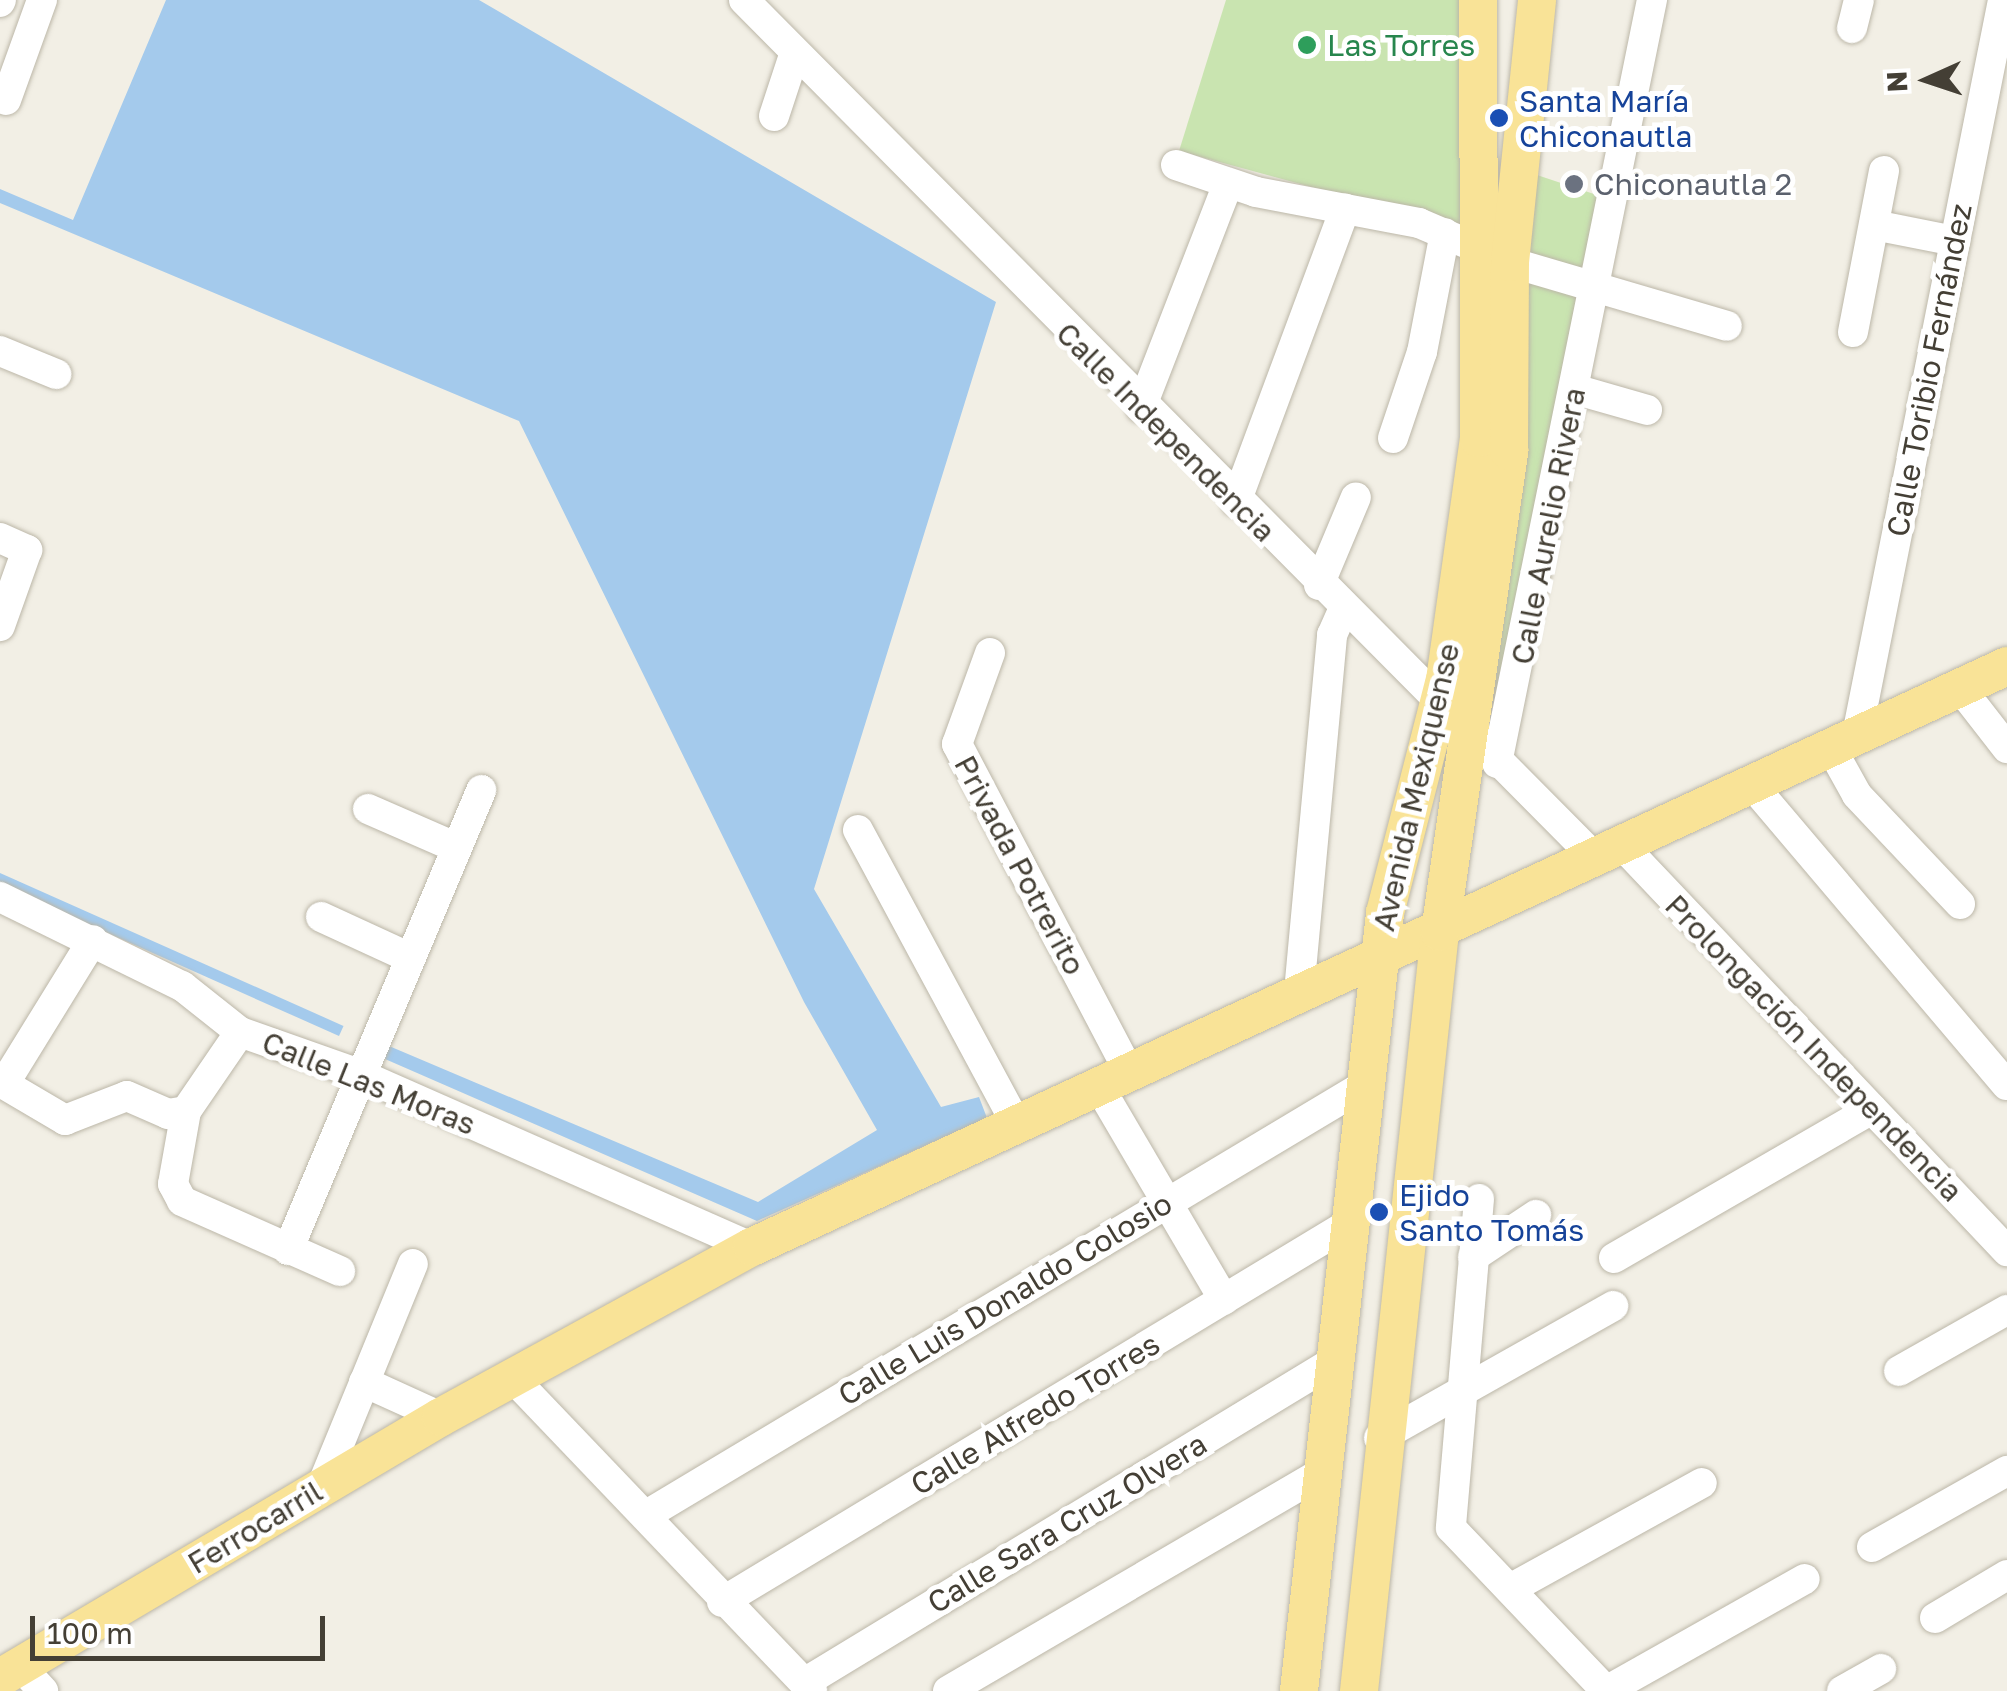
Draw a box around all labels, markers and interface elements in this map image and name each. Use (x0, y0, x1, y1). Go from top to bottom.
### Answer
place label: Las Torres (1327, 27, 1475, 63)
north arrow (1877, 30, 1977, 130)
marker: Las Torres (1296, 34, 1318, 56)
text: N (1880, 70, 1914, 93)
place label: Santa María Chiconautla (1519, 83, 1692, 154)
marker: Santa María Chiconautla (1488, 107, 1510, 129)
place label: Chiconautla 2 (1594, 166, 1792, 202)
marker: Chiconautla 2 (1563, 173, 1585, 195)
street label: Calle Toribio Fernández (1879, 200, 1979, 540)
street label: Calle Independencia (1049, 315, 1283, 549)
street label: Calle Aurelio Rivera (1504, 385, 1592, 667)
street label: Avenida Mexiquense (1365, 640, 1467, 934)
street label: Privada Potrerito (947, 749, 1093, 981)
street label: Prolongación Independencia (1658, 887, 1970, 1209)
street label: Calle Las Moras (257, 1024, 481, 1142)
place label: Ejido Santo Tomás (1399, 1177, 1584, 1248)
street label: Calle Luis Donaldo Colosio (832, 1185, 1178, 1413)
marker: Ejido Santo Tomás (1368, 1201, 1390, 1223)
street label: Calle Alfredo Torres (904, 1326, 1166, 1502)
street label: Calle Sara Cruz Olvera (921, 1425, 1213, 1621)
street label: Ferrocarril (181, 1473, 329, 1581)
scale bar (35, 1596, 330, 1658)
text: 100 m (47, 1615, 133, 1651)

